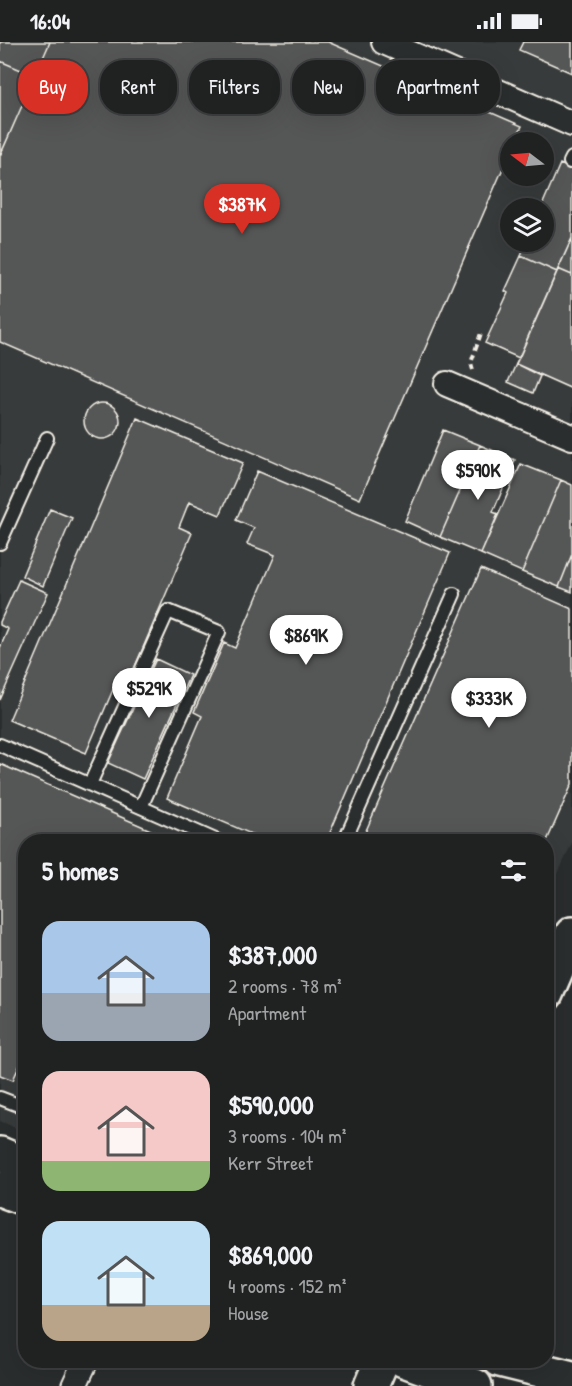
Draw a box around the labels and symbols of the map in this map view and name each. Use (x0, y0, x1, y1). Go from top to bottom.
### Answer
north arrow (500, 132, 554, 186)
pin: $387K (200, 184, 284, 235)
pin: $590K (436, 450, 520, 501)
pin: $869K (264, 615, 348, 666)
pin: $529K (107, 668, 191, 719)
pin: $333K (447, 678, 531, 729)

